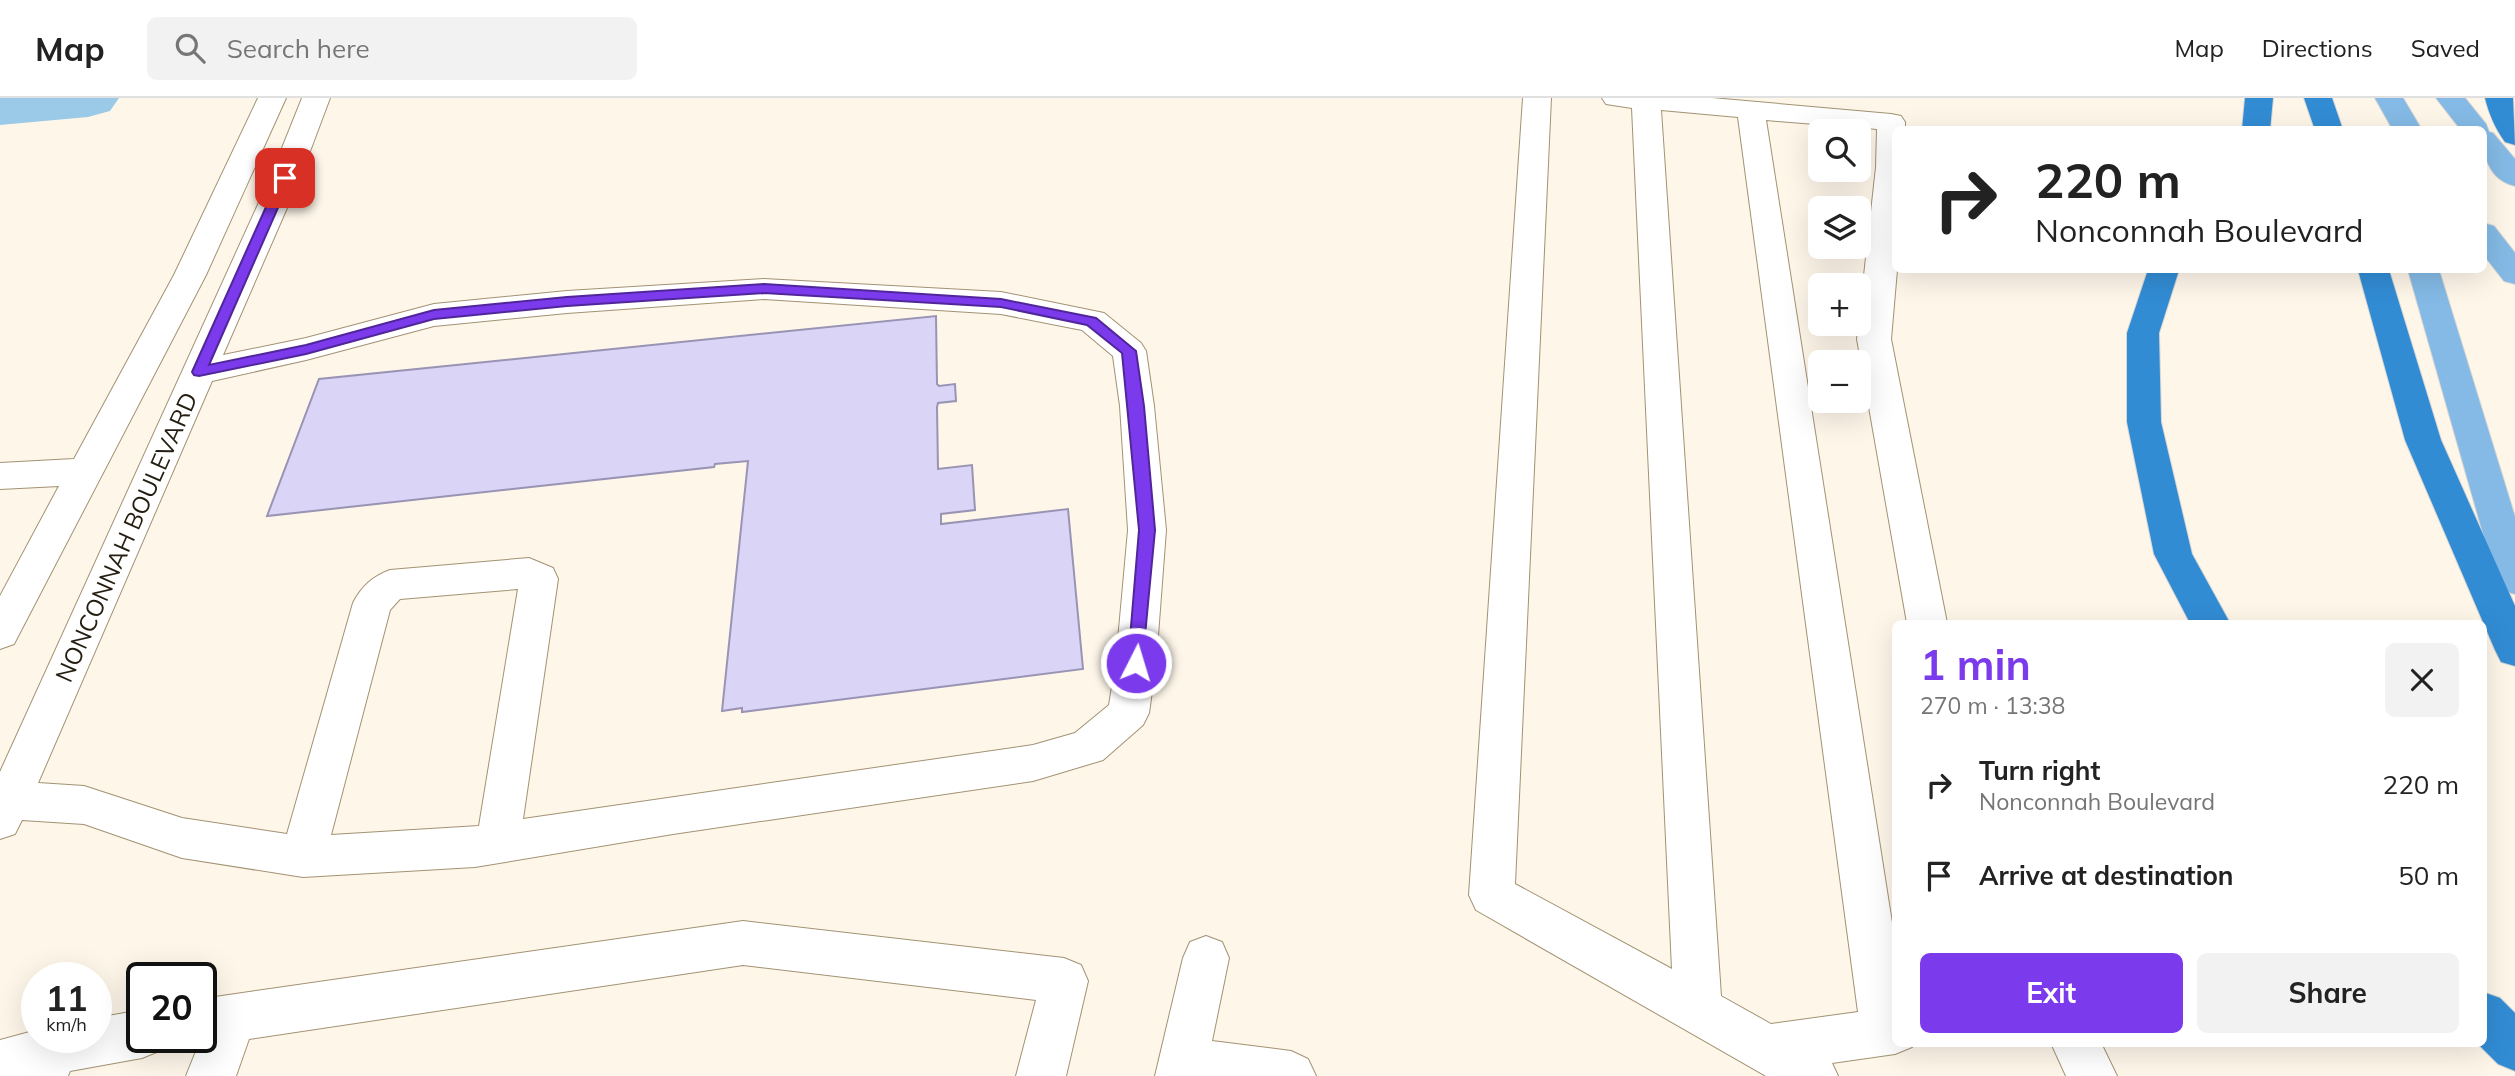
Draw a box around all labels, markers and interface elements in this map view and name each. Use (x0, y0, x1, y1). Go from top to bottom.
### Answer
search box (147, 17, 637, 80)
text: Map (35, 28, 105, 69)
icon: search (171, 29, 209, 67)
text: Search here (227, 32, 370, 65)
text: Map (2174, 33, 2224, 63)
text: Directions (2262, 33, 2373, 63)
text: Saved (2411, 33, 2480, 63)
map controls (1808, 119, 1871, 413)
button: search (1808, 119, 1871, 182)
pin (255, 148, 315, 208)
text: 220 m (2035, 149, 2181, 210)
icon: right (1920, 154, 2011, 245)
icon: arrive (266, 159, 304, 197)
button: layers (1808, 196, 1871, 259)
text: Nonconnah Boulevard (2035, 210, 2363, 250)
button: + (1808, 273, 1871, 336)
button: − (1808, 350, 1871, 413)
street label: NONCONNAH BOULEVARD (48, 387, 204, 687)
position arrow (1099, 626, 1173, 700)
text: 1 min (1920, 638, 2031, 691)
button: close (2385, 643, 2459, 717)
text: 270 m · 13:38 (1920, 691, 2065, 720)
text: Turn right (1979, 754, 2100, 787)
icon: right (1920, 766, 1958, 804)
text: 220 m (2383, 768, 2459, 801)
text: Nonconnah Boulevard (1979, 787, 2215, 816)
icon: arrive (1920, 857, 1958, 895)
text: Arrive at destination (1979, 859, 2234, 892)
text: 50 m (2398, 859, 2459, 892)
button: Exit (1920, 953, 2183, 1033)
button: Share (2197, 953, 2459, 1033)
speed limit sign: 20 (126, 962, 217, 1053)
text: 11 (45, 976, 88, 1020)
text: km/h (46, 1013, 87, 1036)

